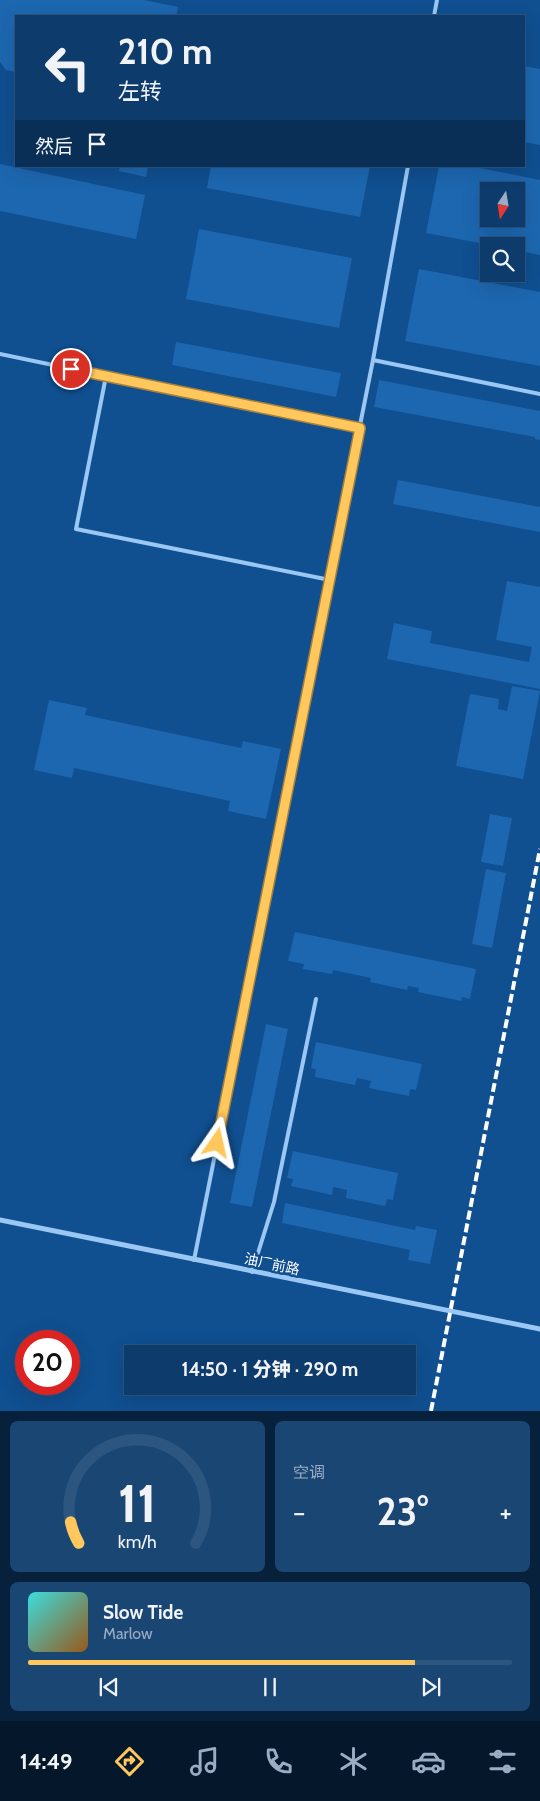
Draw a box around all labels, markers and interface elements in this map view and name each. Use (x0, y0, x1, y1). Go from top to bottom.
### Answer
text: 210 m (118, 30, 212, 73)
icon: left (35, 35, 100, 100)
text: 左转 (118, 78, 162, 105)
icon: arrive (83, 130, 111, 158)
text: 然后 (35, 135, 73, 158)
north arrow (480, 182, 525, 228)
map controls (480, 182, 525, 282)
button: search (480, 237, 525, 282)
pin (50, 348, 92, 390)
icon: arrive (57, 355, 85, 383)
position arrow (190, 1116, 242, 1168)
street label: 油厂前路 (243, 1249, 301, 1279)
speed limit sign: 20 (15, 1330, 80, 1395)
text: 14:50 · 1 分钟 · 290 m (182, 1358, 358, 1381)
text: 空调 (293, 1463, 325, 1482)
text: 11 (118, 1472, 157, 1535)
text: 23° (377, 1488, 428, 1535)
text: − (293, 1495, 305, 1529)
text: + (500, 1495, 512, 1529)
text: km/h (118, 1531, 157, 1552)
text: Slow Tide (103, 1601, 183, 1624)
text: Marlow (103, 1624, 153, 1643)
icon: previous (95, 1673, 123, 1701)
icon: pause (256, 1673, 284, 1701)
icon: next (417, 1673, 445, 1701)
icon: directions (112, 1744, 147, 1779)
icon: music (187, 1744, 222, 1779)
icon: phone (261, 1744, 296, 1779)
icon: climate (336, 1744, 371, 1779)
icon: car (411, 1744, 446, 1779)
icon: filters (485, 1744, 520, 1779)
text: 14:49 (20, 1748, 73, 1775)

